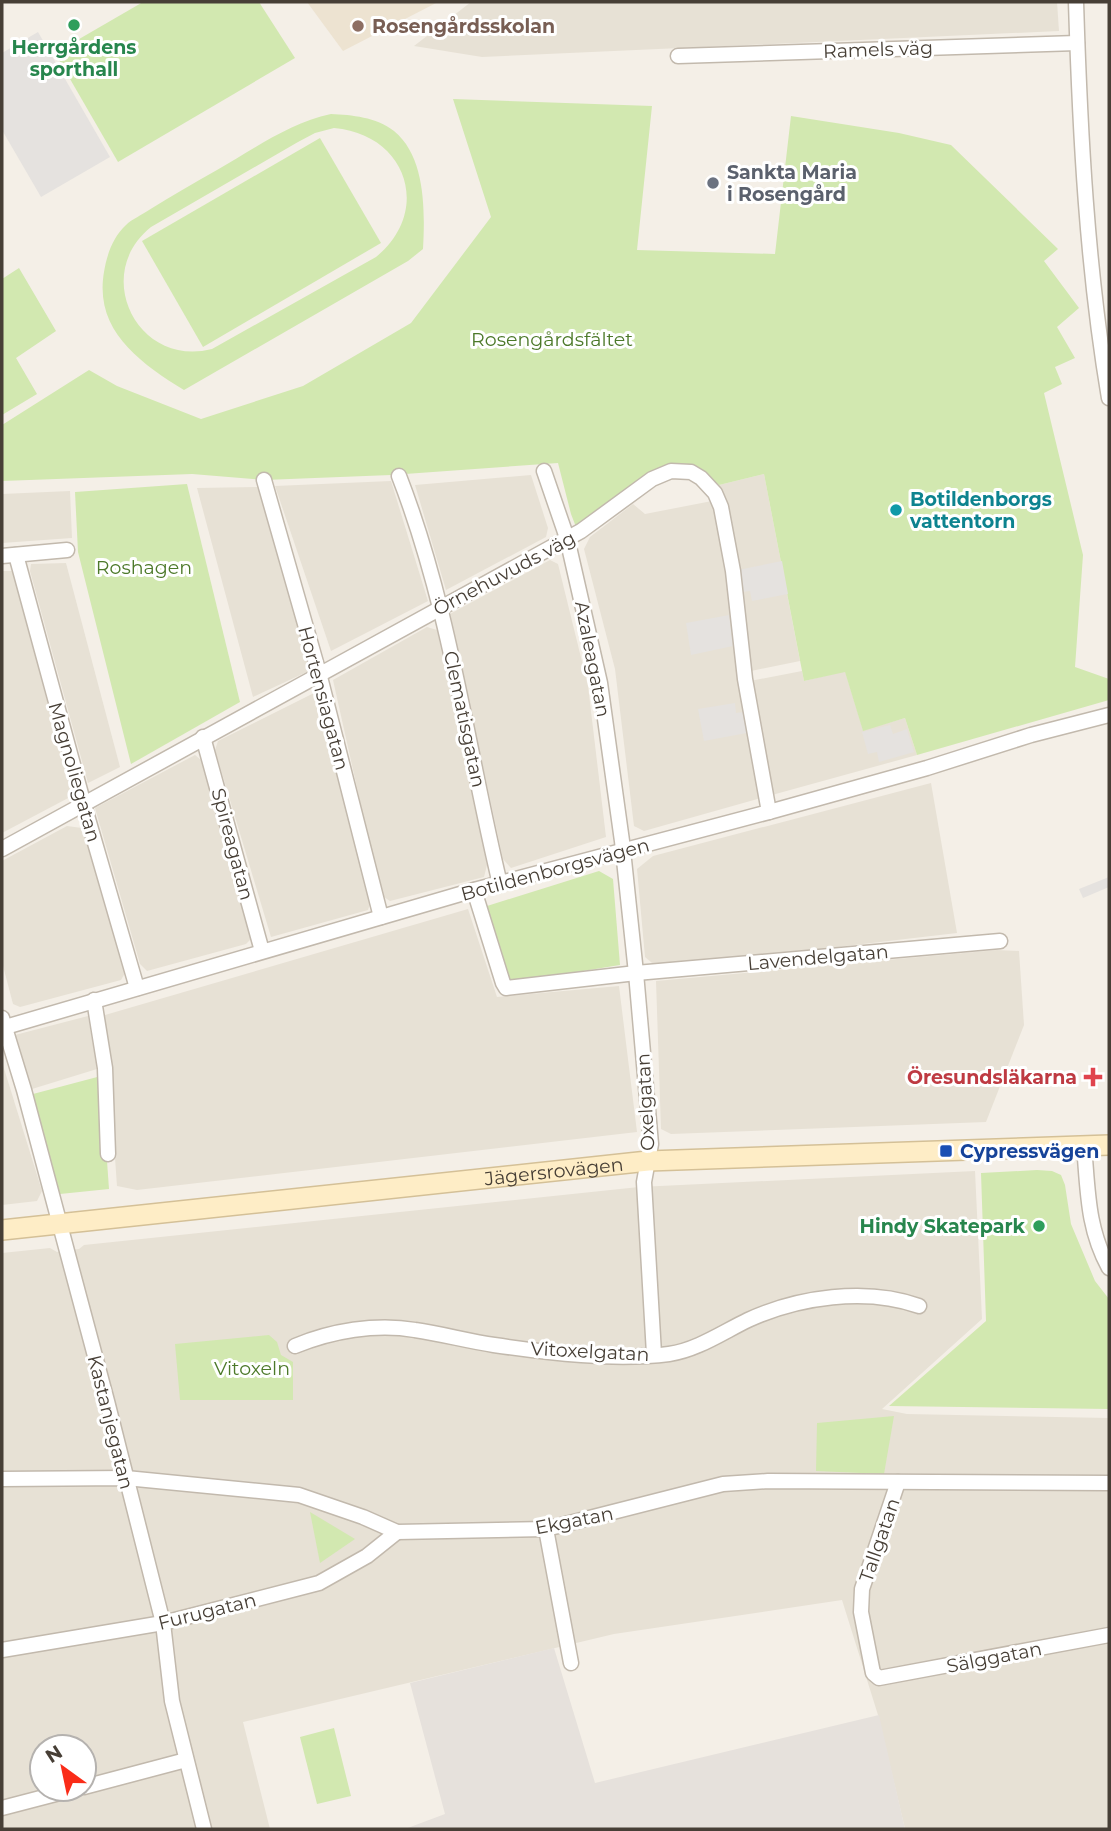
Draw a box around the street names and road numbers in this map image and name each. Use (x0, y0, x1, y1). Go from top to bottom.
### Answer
street label: Ramels väg (823, 36, 933, 63)
street label: Örnehuvuds väg (429, 526, 579, 621)
street label: Azaleagatan (570, 599, 615, 719)
street label: Hortensiagatan (293, 624, 354, 773)
street label: Clematisgatan (439, 649, 490, 790)
street label: Magnoliegatan (44, 700, 105, 845)
street label: Spireagatan (207, 786, 259, 903)
street label: Botildenborgsvägen (458, 833, 652, 906)
street label: Lavendelgatan (746, 940, 890, 975)
street label: Oxelgatan (631, 1053, 660, 1151)
street label: Jägersrovägen (482, 1153, 625, 1191)
street label: Vitoxelgatan (530, 1337, 650, 1366)
street label: Kastanjegatan (83, 1353, 138, 1492)
street label: Tallgatan (854, 1495, 905, 1585)
street label: Ekgatan (533, 1502, 615, 1539)
street label: Furugatan (156, 1588, 259, 1635)
street label: Sälggatan (944, 1637, 1044, 1678)

